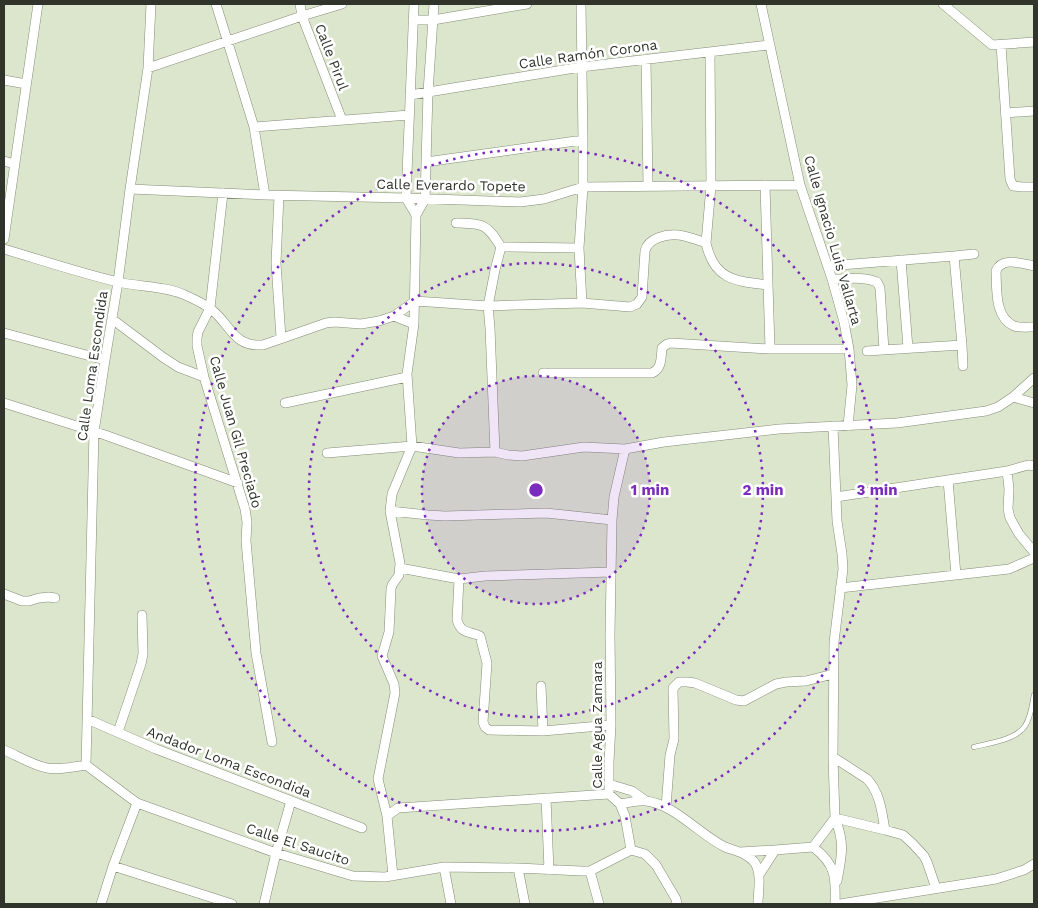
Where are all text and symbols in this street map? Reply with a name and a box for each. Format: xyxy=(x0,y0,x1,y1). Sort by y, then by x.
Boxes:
street label: Calle Pirul xyxy=(312,22,352,93)
street label: Calle Ramón Corona xyxy=(518,36,658,72)
street label: Calle Ignacio Luis Vallarta xyxy=(801,153,865,327)
street label: Calle Everardo Topete xyxy=(376,176,526,194)
street label: Calle Loma Escondida xyxy=(74,290,110,442)
street label: Calle Juan Gil Preciado xyxy=(207,354,265,510)
centre of rings xyxy=(527,481,545,499)
text: 1 min xyxy=(631,481,669,499)
text: 2 min xyxy=(742,481,784,499)
text: 3 min xyxy=(857,481,897,499)
street label: Calle Agua Zamara xyxy=(589,661,605,789)
street label: Andador Loma Escondida xyxy=(145,723,313,801)
street label: Calle El Saucito xyxy=(244,820,352,868)

